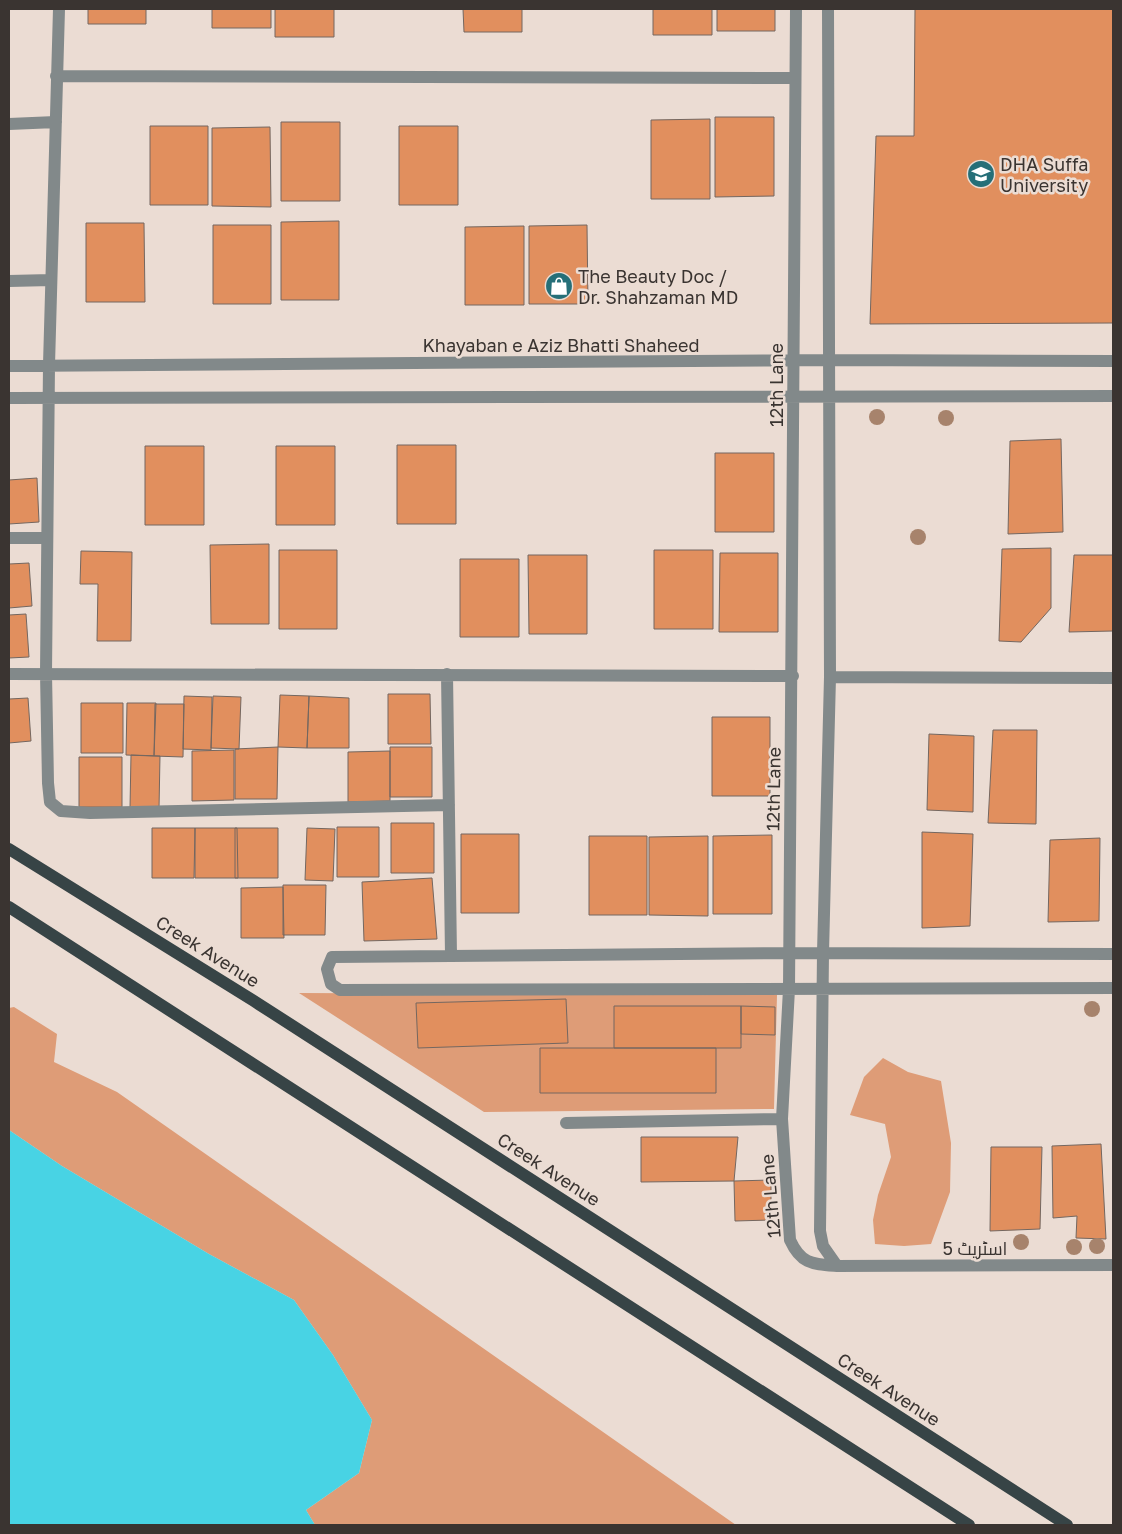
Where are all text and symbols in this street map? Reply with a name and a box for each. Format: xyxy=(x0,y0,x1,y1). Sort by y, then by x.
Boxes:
place label: DHA Suffa University xyxy=(1000,153,1088,196)
school or university icon: DHA Suffa University xyxy=(966,159,996,189)
place label: The Beauty Doc / Dr. Shahzaman MD xyxy=(578,265,738,308)
shop icon: The Beauty Doc / Dr. Shahzaman MD xyxy=(544,271,574,301)
street label: Khayaban e Aziz Bhatti Shaheed xyxy=(422,334,700,356)
street label: 12th Lane xyxy=(765,343,787,427)
street label: 12th Lane xyxy=(761,747,785,831)
street label: Creek Avenue xyxy=(152,910,264,992)
street label: Creek Avenue xyxy=(493,1128,605,1210)
street label: 12th Lane xyxy=(755,1153,785,1239)
street label: اسٹریٹ 5 xyxy=(943,1237,1007,1260)
street label: Creek Avenue xyxy=(833,1348,945,1430)

